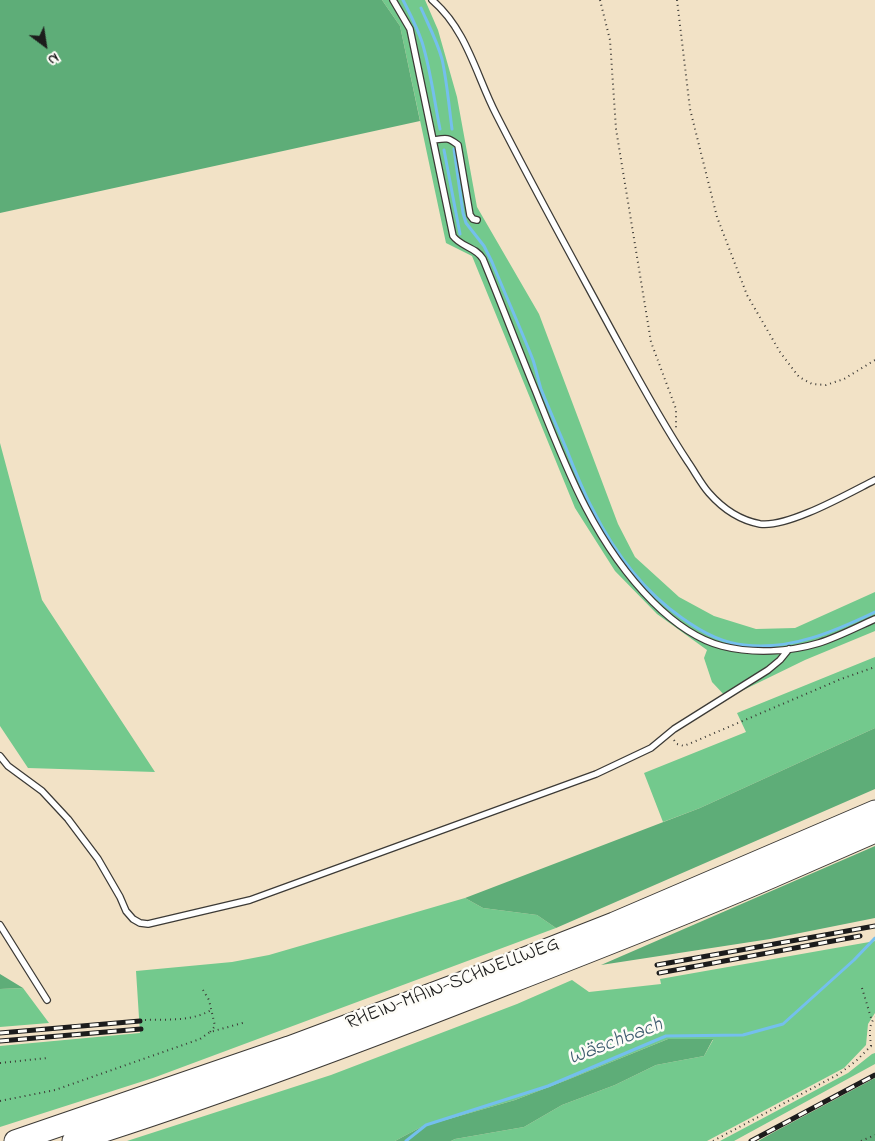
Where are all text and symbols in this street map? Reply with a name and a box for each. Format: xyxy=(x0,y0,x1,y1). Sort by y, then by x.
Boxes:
north arrow xyxy=(20,20,70,70)
text: N xyxy=(44,47,62,70)
street label: RHEIN-MAIN-SCHNELLWEG xyxy=(343,933,563,1037)
water label: Wäschbach xyxy=(565,1014,667,1072)

